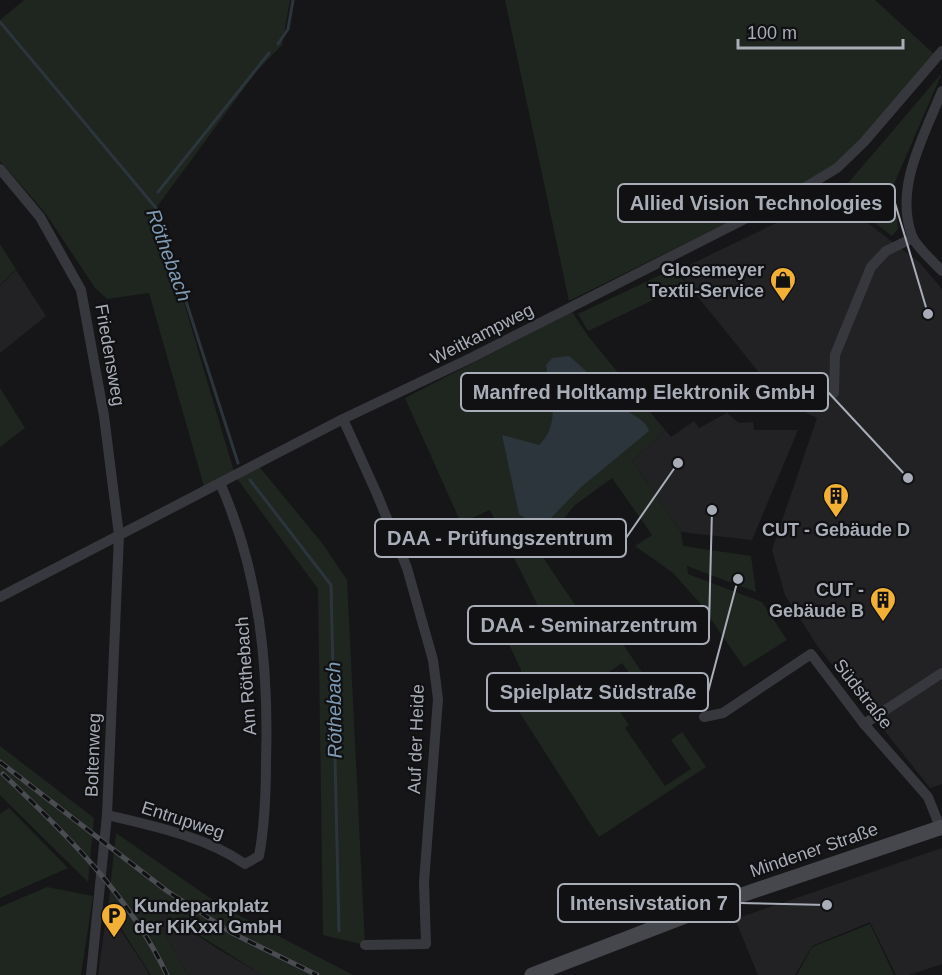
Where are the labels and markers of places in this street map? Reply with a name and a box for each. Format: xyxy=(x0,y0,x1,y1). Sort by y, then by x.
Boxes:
callout: Allied Vision Technologies xyxy=(618,184,895,222)
place label: Glosemeyer Textil-Service xyxy=(648,260,764,301)
shop icon: Glosemeyer Textil-Service xyxy=(768,265,798,303)
callout: Manfred Holtkamp Elektronik GmbH xyxy=(461,373,828,411)
building icon: CUT - Gebäude D xyxy=(821,481,851,519)
callout: DAA - Prüfungszentrum xyxy=(375,519,626,557)
place label: CUT - Gebäude D xyxy=(762,520,910,540)
place label: CUT - Gebäude B xyxy=(769,580,864,621)
building icon: CUT - Gebäude B xyxy=(868,585,898,623)
callout: DAA - Seminarzentrum xyxy=(468,606,709,644)
callout: Spielplatz Südstraße xyxy=(487,673,708,711)
callout: Intensivstation 7 xyxy=(558,884,740,922)
place label: Kundeparkplatz der KiKxxl GmbH xyxy=(134,896,282,937)
parking icon: Kundeparkplatz der KiKxxl GmbH xyxy=(99,901,129,939)

